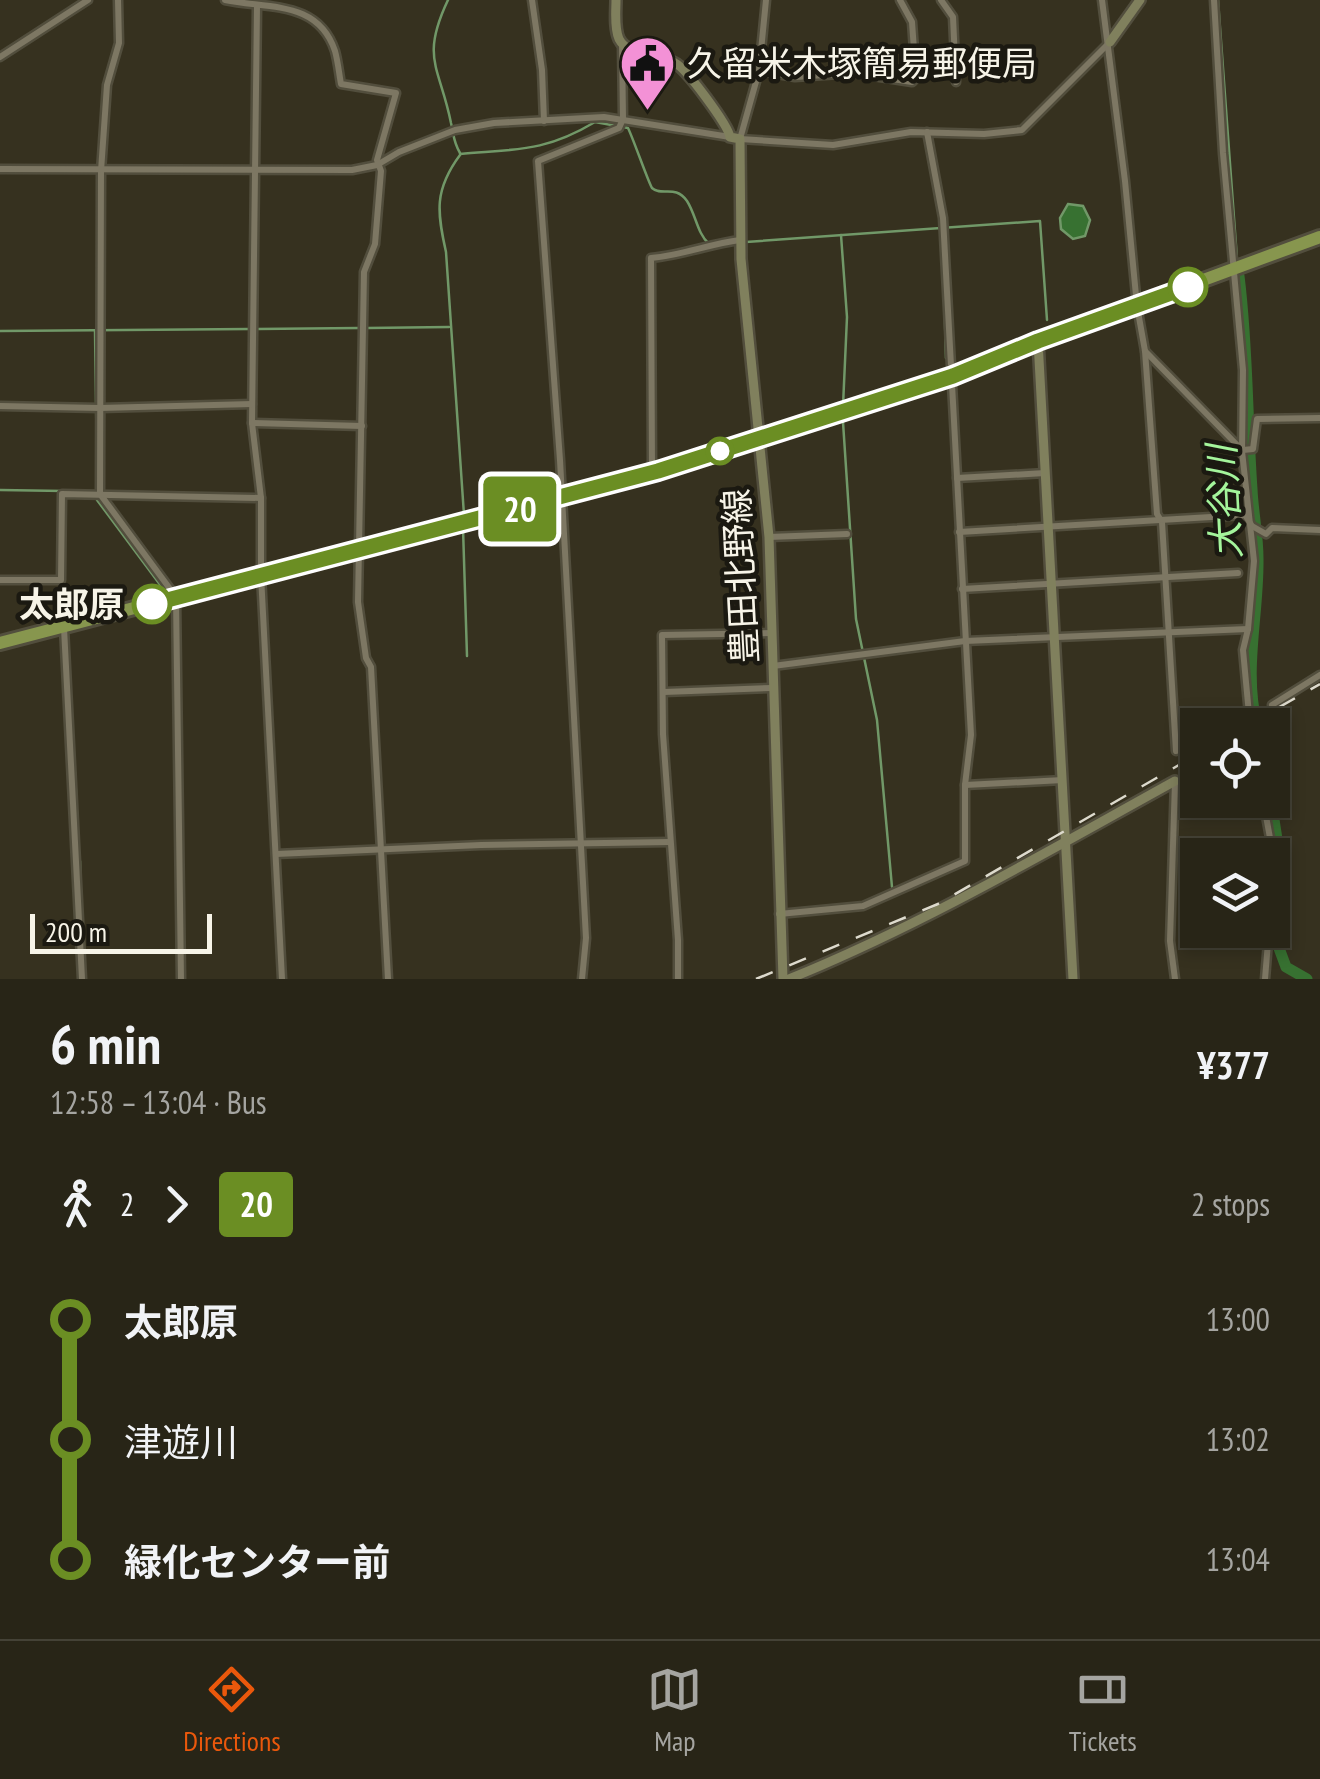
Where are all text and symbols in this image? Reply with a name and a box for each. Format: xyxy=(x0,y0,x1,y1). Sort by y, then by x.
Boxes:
public building icon: 久留米木塚簡易郵便局 xyxy=(618,33,678,112)
place label: 久留米木塚簡易郵便局 xyxy=(687,40,1037,86)
unlabelled marker xyxy=(1169,268,1207,306)
unlabelled marker xyxy=(707,438,733,464)
water label: 大谷川 xyxy=(1195,440,1250,560)
line badge: 20 xyxy=(475,476,565,542)
text: 20 xyxy=(503,486,537,532)
street label: 豊田北野線 xyxy=(712,487,768,665)
place label: 太郎原 xyxy=(19,581,124,627)
marker: 太郎原 xyxy=(133,585,171,623)
map controls xyxy=(1180,708,1290,948)
button: locate xyxy=(1180,708,1290,818)
button: layers xyxy=(1180,838,1290,948)
scale bar xyxy=(30,909,212,954)
text: 200 m xyxy=(45,913,107,950)
text: 6 min xyxy=(50,1008,161,1079)
text: ¥377 xyxy=(1197,1040,1270,1089)
text: 12:58 – 13:04 · Bus xyxy=(50,1081,267,1123)
icon: walk xyxy=(50,1177,105,1232)
icon: forward xyxy=(149,1177,204,1232)
text: 20 xyxy=(239,1181,273,1227)
text: 2 xyxy=(120,1183,134,1225)
text: 2 stops xyxy=(1191,1183,1270,1225)
text: 太郎原 xyxy=(124,1297,238,1346)
text: 13:00 xyxy=(1206,1298,1270,1340)
text: 津遊川 xyxy=(124,1417,238,1466)
text: 13:02 xyxy=(1206,1418,1270,1460)
text: 緑化センター前 xyxy=(124,1537,390,1586)
text: 13:04 xyxy=(1206,1538,1270,1580)
tab: Directions xyxy=(183,1662,281,1759)
tab: Map xyxy=(647,1662,702,1759)
tab: Tickets xyxy=(1069,1662,1137,1759)

